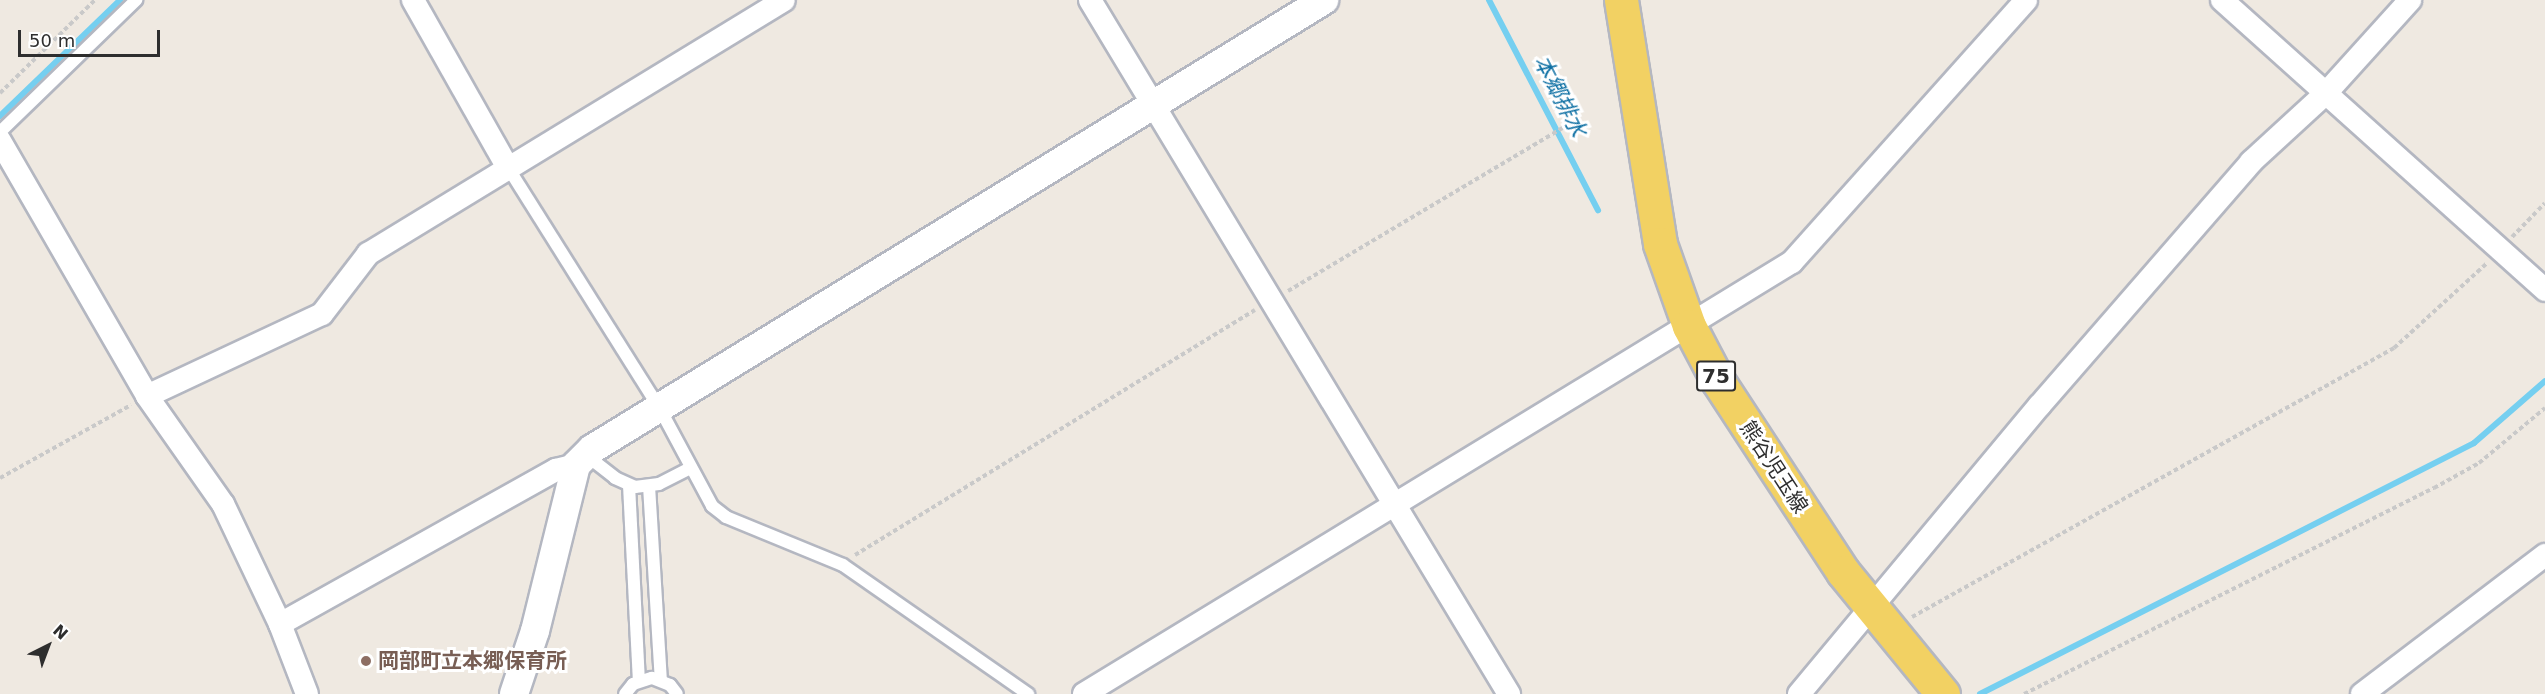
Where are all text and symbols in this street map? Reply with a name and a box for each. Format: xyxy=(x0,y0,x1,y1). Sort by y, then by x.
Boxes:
scale bar xyxy=(21,18,164,56)
text: 50 m xyxy=(29,30,75,51)
water label: 本郷排水 xyxy=(1528,51,1592,141)
road number: 75 xyxy=(1695,359,1737,393)
street label: 熊谷児玉線 xyxy=(1735,416,1813,518)
north arrow xyxy=(18,616,78,676)
text: N xyxy=(49,621,72,644)
place label: 岡部町立本郷保育所 xyxy=(378,648,567,674)
marker: 岡部町立本郷保育所 xyxy=(359,654,373,668)

